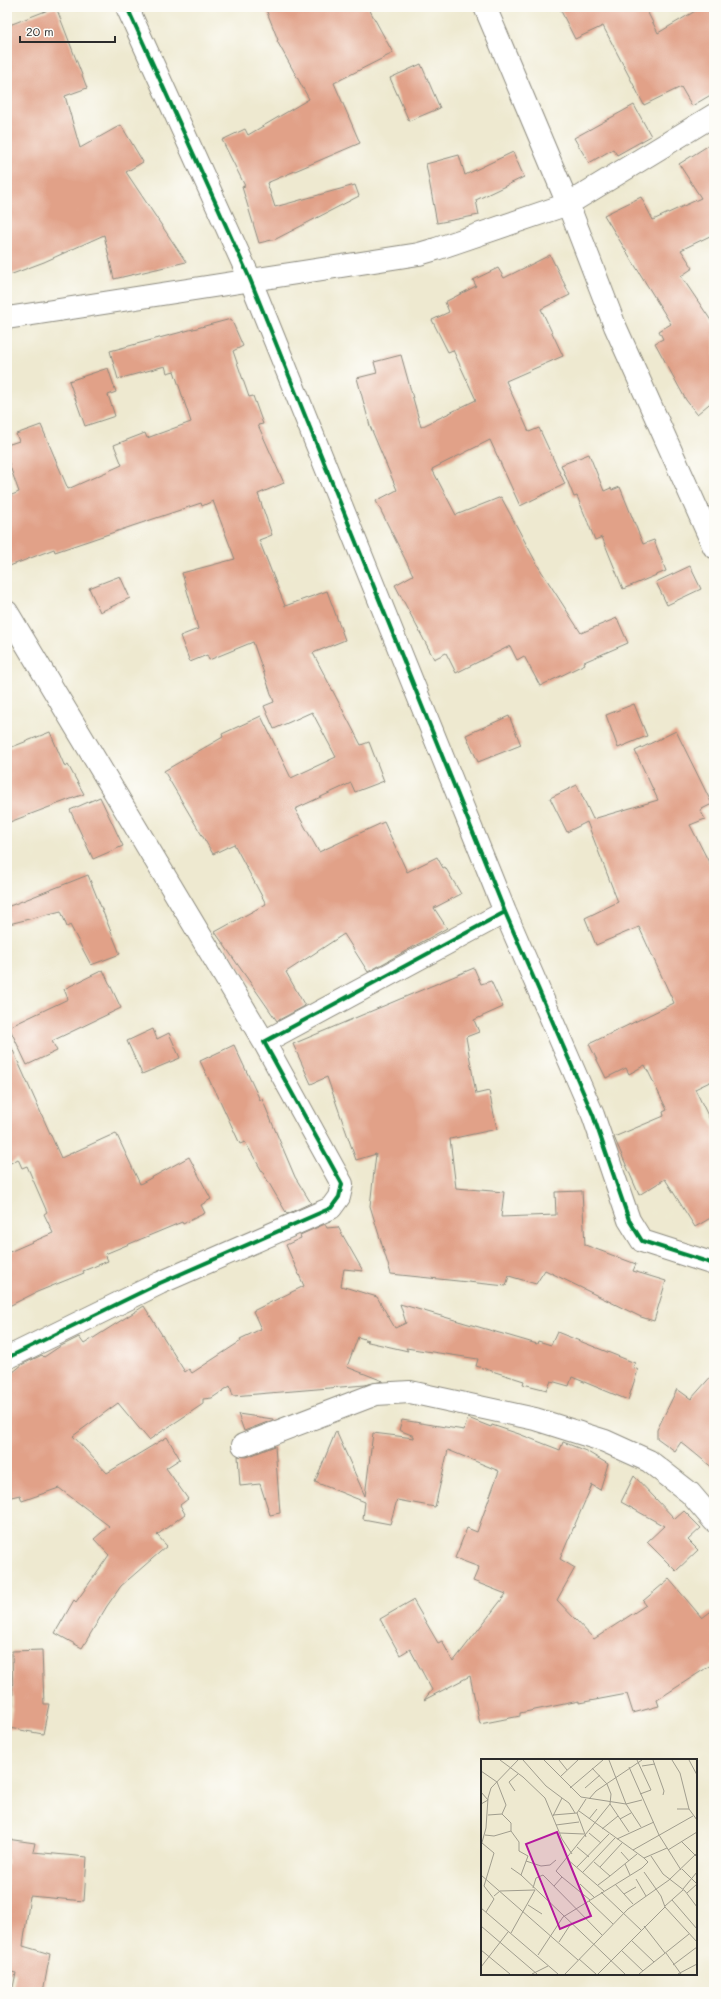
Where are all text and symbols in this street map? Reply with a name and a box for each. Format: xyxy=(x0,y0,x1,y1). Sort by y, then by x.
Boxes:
scale bar xyxy=(20,18,115,44)
text: 20 m xyxy=(26,23,54,39)
inset map xyxy=(481,1759,697,1975)

